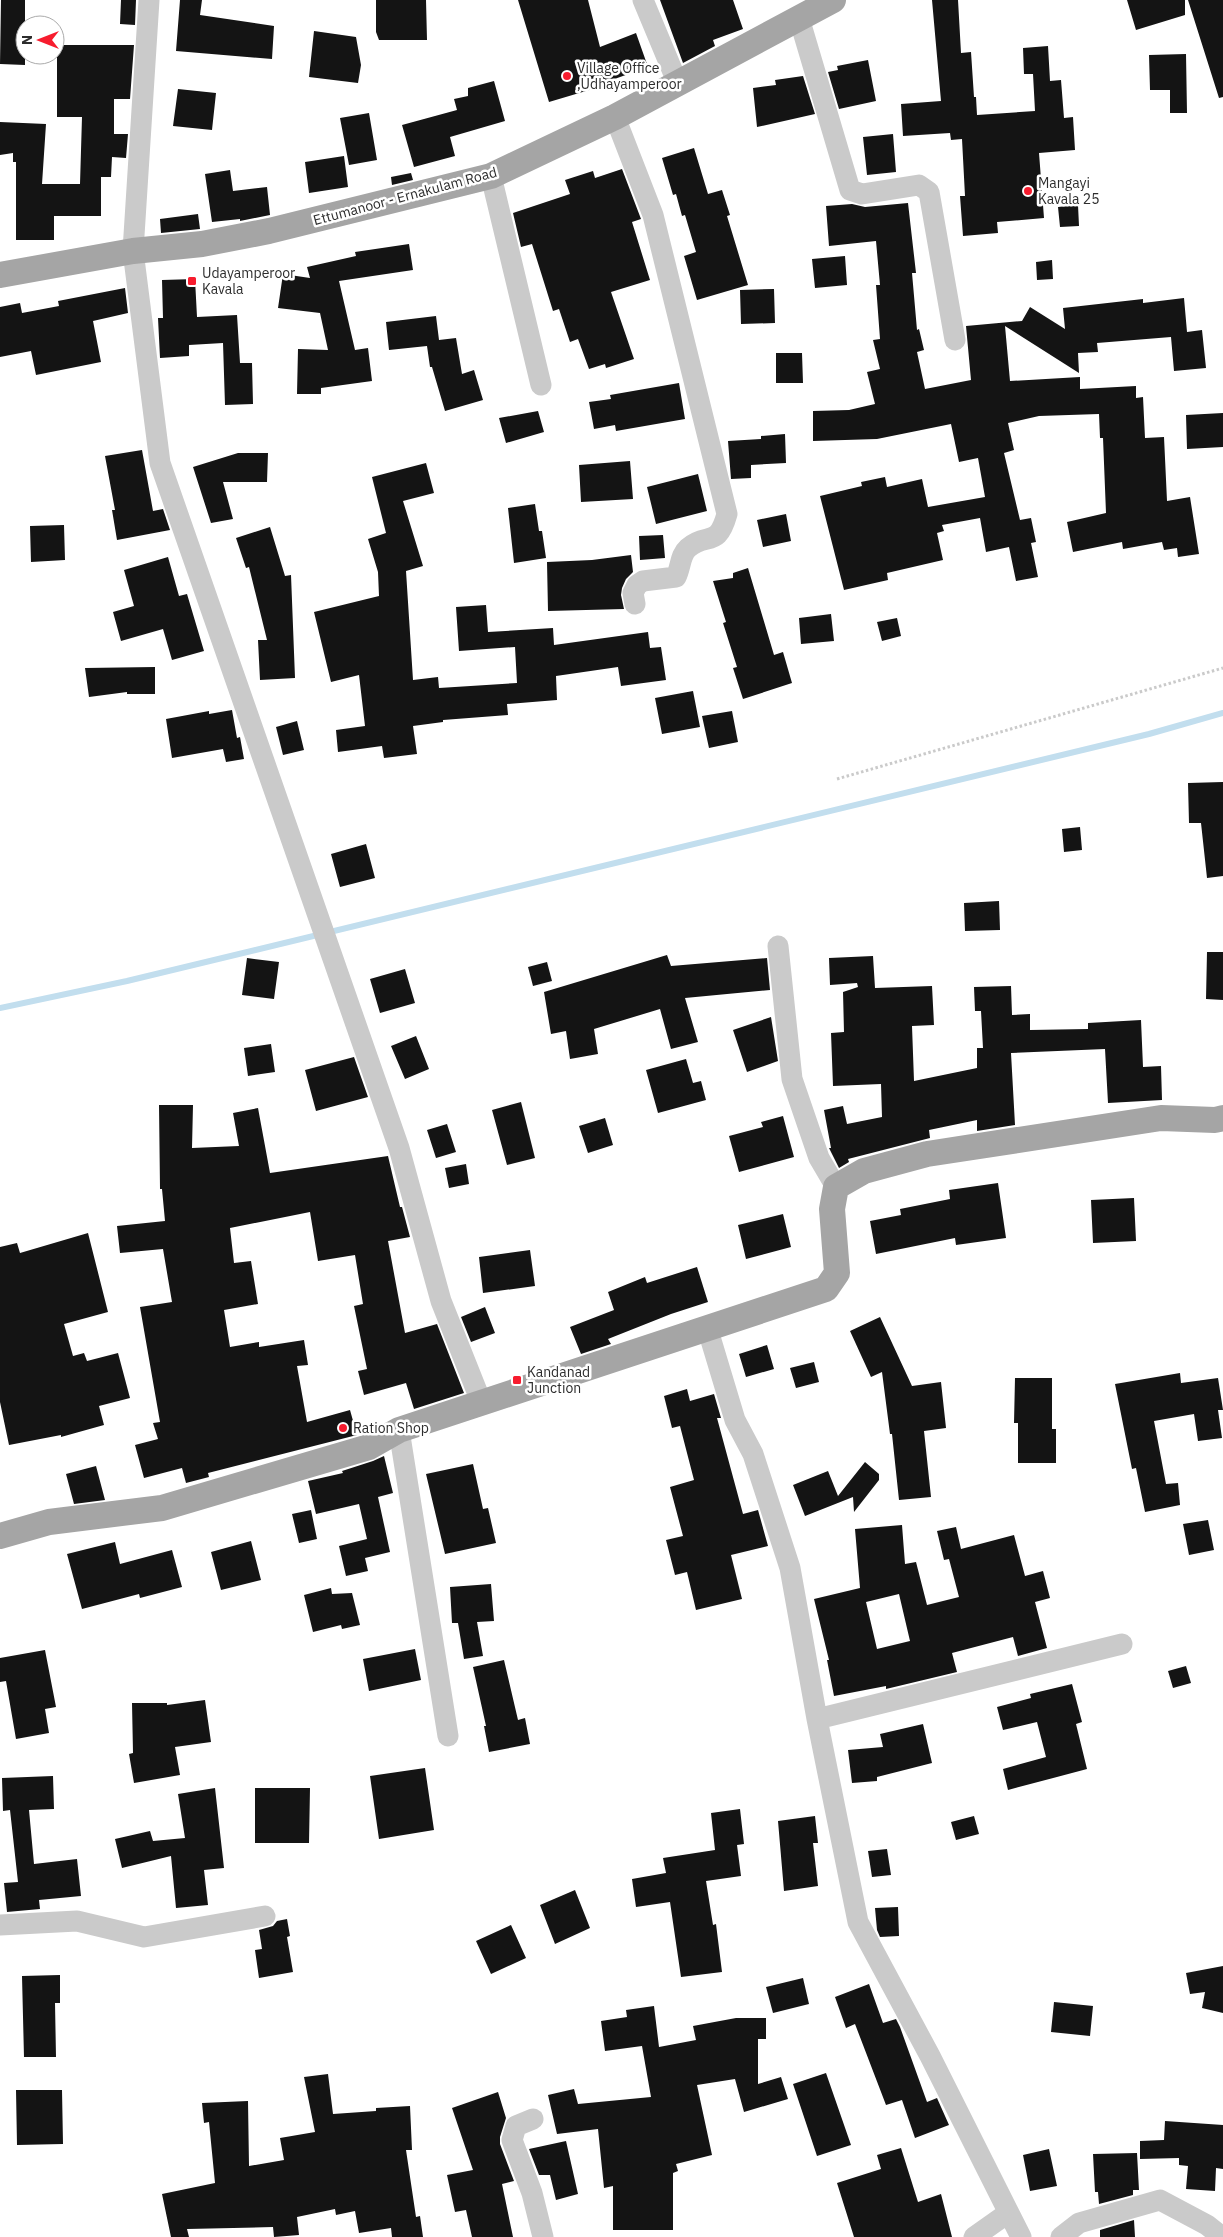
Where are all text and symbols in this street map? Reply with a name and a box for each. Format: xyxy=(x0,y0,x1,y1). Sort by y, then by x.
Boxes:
north arrow xyxy=(15,15,65,65)
text: N xyxy=(18,35,36,45)
place label: Village Office ,Udhayamperoor xyxy=(577,59,682,93)
marker: Village Office ,Udhayamperoor xyxy=(561,70,573,82)
street label: Ettumanoor - Ernakulam Road xyxy=(311,163,499,229)
place label: Mangayi Kavala 25 xyxy=(1038,174,1100,208)
marker: Mangayi Kavala 25 xyxy=(1022,185,1034,197)
place label: Udayamperoor Kavala xyxy=(202,264,295,298)
marker: Udayamperoor Kavala xyxy=(186,275,198,287)
place label: Kandanad Junction xyxy=(527,1363,590,1397)
marker: Kandanad Junction xyxy=(511,1374,523,1386)
place label: Ration Shop xyxy=(353,1419,429,1437)
marker: Ration Shop xyxy=(337,1422,349,1434)

